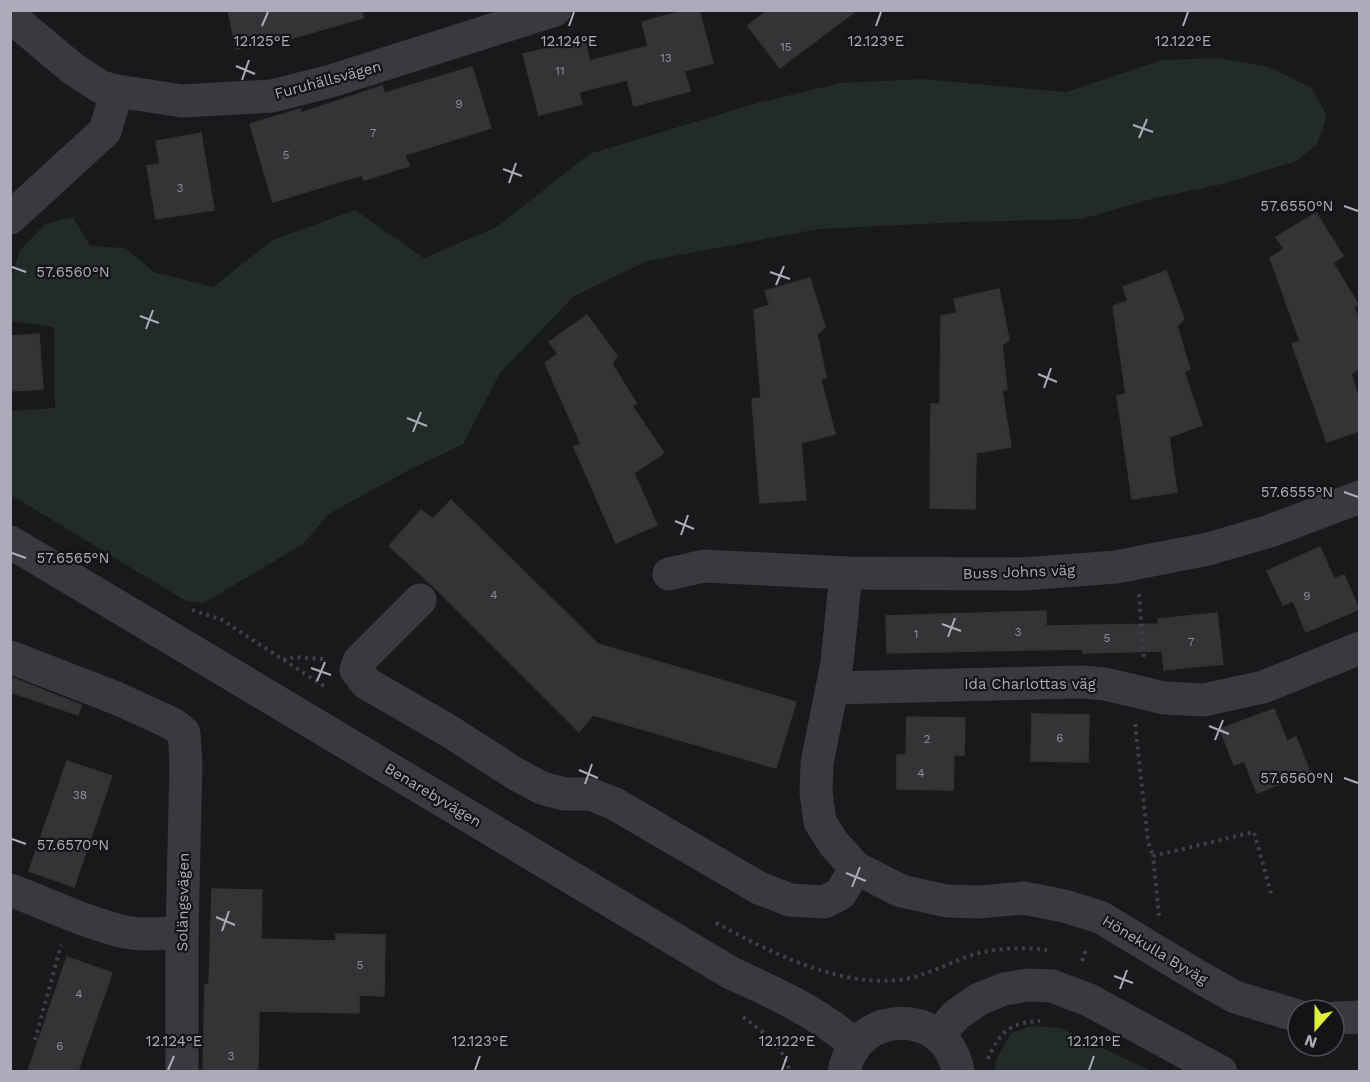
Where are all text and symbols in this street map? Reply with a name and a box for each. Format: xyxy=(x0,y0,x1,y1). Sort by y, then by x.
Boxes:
text: 12.125°E xyxy=(234,32,290,50)
text: 12.124°E xyxy=(541,32,597,50)
text: 12.123°E xyxy=(848,32,904,50)
text: 12.122°E xyxy=(1155,32,1211,50)
house number: 15 xyxy=(780,40,792,54)
house number: 13 xyxy=(660,51,672,65)
street label: Furuhällsvägen xyxy=(273,57,383,103)
house number: 11 xyxy=(555,64,565,78)
house number: 9 xyxy=(455,97,463,111)
house number: 7 xyxy=(370,126,377,140)
house number: 5 xyxy=(283,148,290,162)
house number: 3 xyxy=(177,181,184,195)
text: 57.6550°N xyxy=(1260,197,1334,215)
text: 57.6560°N xyxy=(36,263,110,281)
text: 57.6555°N xyxy=(1261,483,1333,501)
text: 57.6565°N xyxy=(36,549,110,567)
street label: Buss Johns väg xyxy=(963,561,1075,583)
house number: 4 xyxy=(490,588,498,602)
house number: 9 xyxy=(1303,589,1311,603)
house number: 3 xyxy=(1015,625,1022,639)
house number: 1 xyxy=(914,627,918,641)
house number: 5 xyxy=(1104,631,1111,645)
house number: 7 xyxy=(1188,635,1195,649)
street label: Ida Charlottas väg xyxy=(964,675,1096,693)
house number: 6 xyxy=(1056,731,1064,745)
house number: 2 xyxy=(924,732,931,746)
street label: Benarebyvägen xyxy=(381,759,485,831)
house number: 4 xyxy=(917,766,925,780)
text: 57.6560°N xyxy=(1260,769,1334,787)
house number: 38 xyxy=(73,788,87,802)
text: 57.6570°N xyxy=(37,836,109,854)
street label: Solängsvägen xyxy=(173,853,193,951)
street label: Hönekulla Byväg xyxy=(1099,911,1211,989)
house number: 5 xyxy=(357,958,364,972)
house number: 4 xyxy=(75,987,83,1001)
north arrow xyxy=(1286,998,1346,1058)
text: N xyxy=(1302,1031,1320,1053)
text: 12.124°E xyxy=(146,1032,202,1050)
text: 12.123°E xyxy=(452,1032,508,1050)
text: 12.122°E xyxy=(759,1032,815,1050)
text: 12.121°E xyxy=(1067,1032,1121,1050)
house number: 6 xyxy=(56,1039,64,1053)
house number: 3 xyxy=(228,1049,235,1063)

